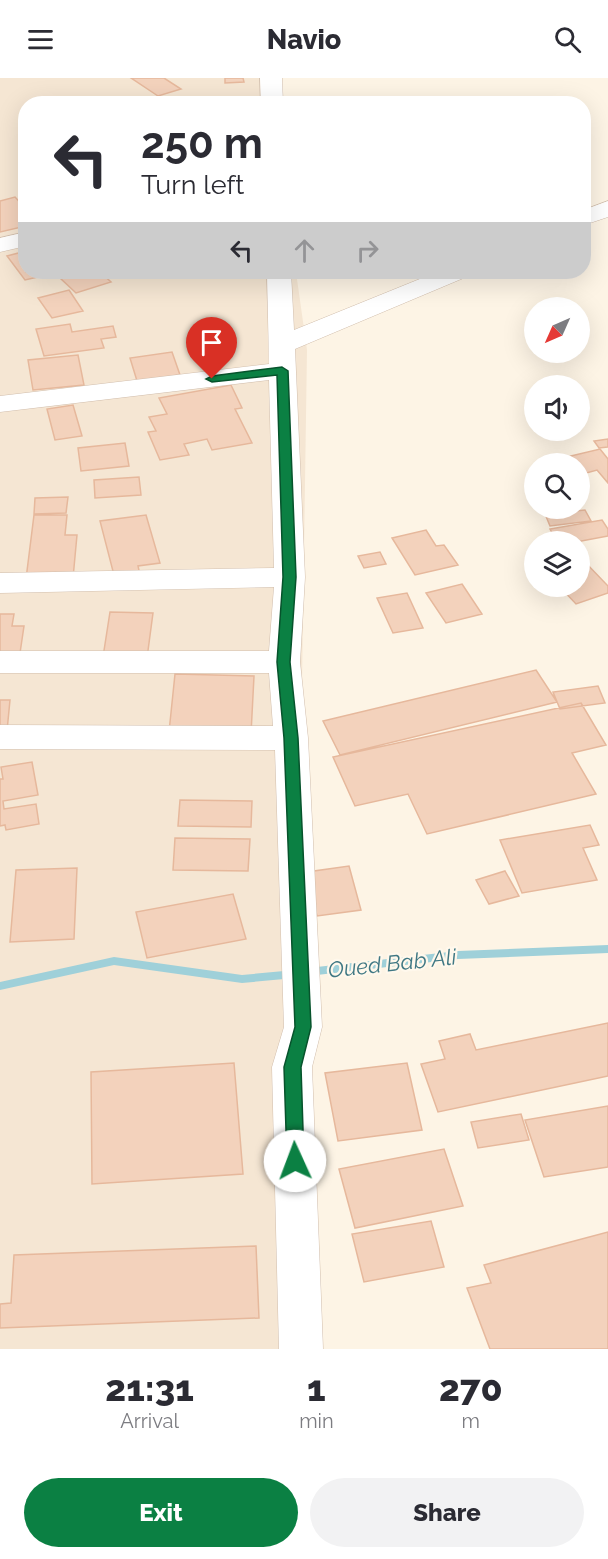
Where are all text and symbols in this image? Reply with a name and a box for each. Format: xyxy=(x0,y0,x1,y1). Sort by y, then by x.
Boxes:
icon: menu xyxy=(24,23,57,56)
icon: search xyxy=(551,23,584,56)
text: Navio xyxy=(267,24,341,55)
text: 250 m xyxy=(141,119,263,168)
icon: left xyxy=(42,120,120,198)
text: Turn left xyxy=(141,169,244,200)
icon: left xyxy=(225,234,258,267)
icon: ahead xyxy=(288,234,321,267)
icon: right xyxy=(351,234,384,267)
north arrow xyxy=(524,297,590,363)
map controls xyxy=(524,297,590,597)
pin xyxy=(186,317,237,379)
icon: arrive xyxy=(195,326,228,359)
button: sound xyxy=(524,375,590,441)
button: search xyxy=(524,453,590,519)
button: layers xyxy=(524,531,590,597)
water label: Oued Bab Ali xyxy=(327,943,459,983)
position arrow xyxy=(263,1129,327,1193)
text: 21:31 xyxy=(105,1367,194,1409)
text: 1 xyxy=(307,1367,326,1409)
text: 270 xyxy=(439,1367,503,1409)
text: Arrival xyxy=(120,1409,179,1433)
text: min xyxy=(299,1409,334,1433)
text: m xyxy=(462,1409,480,1433)
button: Exit xyxy=(24,1478,298,1547)
button: Share xyxy=(310,1478,584,1547)

